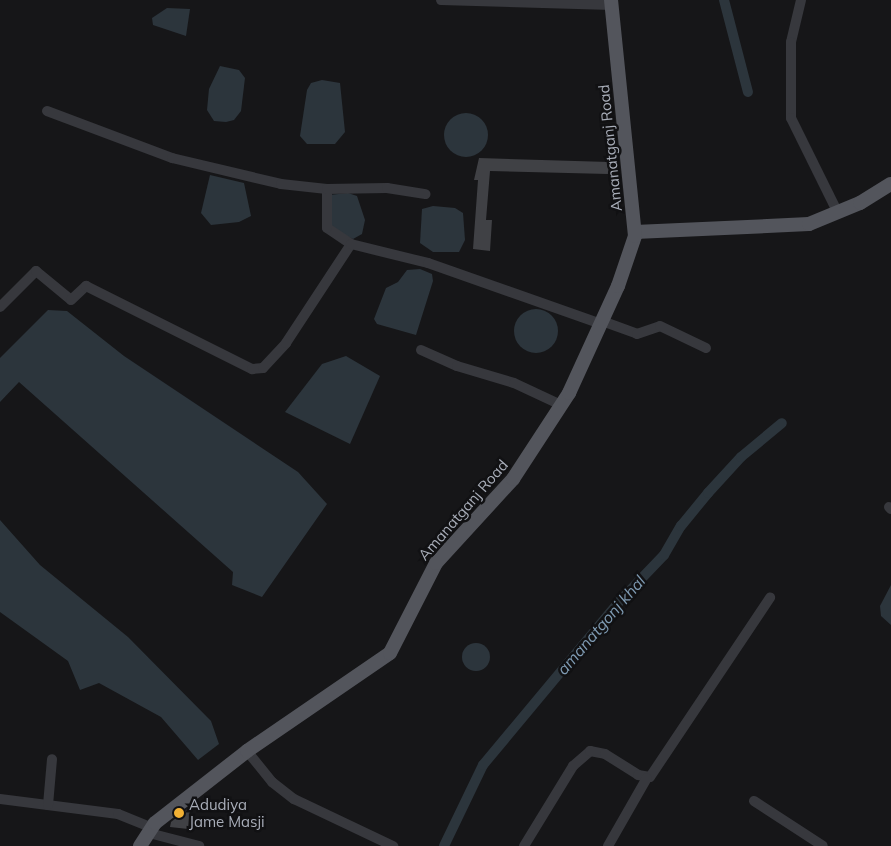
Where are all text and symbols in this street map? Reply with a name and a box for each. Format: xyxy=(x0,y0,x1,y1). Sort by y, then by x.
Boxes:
street label: Amanatganj Road xyxy=(594,84,626,212)
street label: Amanatganj Road xyxy=(414,456,512,564)
water label: amanatgonj khal xyxy=(553,572,649,678)
place label: Adudiya Jame Masji xyxy=(189,795,265,830)
marker: Adudiya Jame Masji xyxy=(173,807,185,819)

